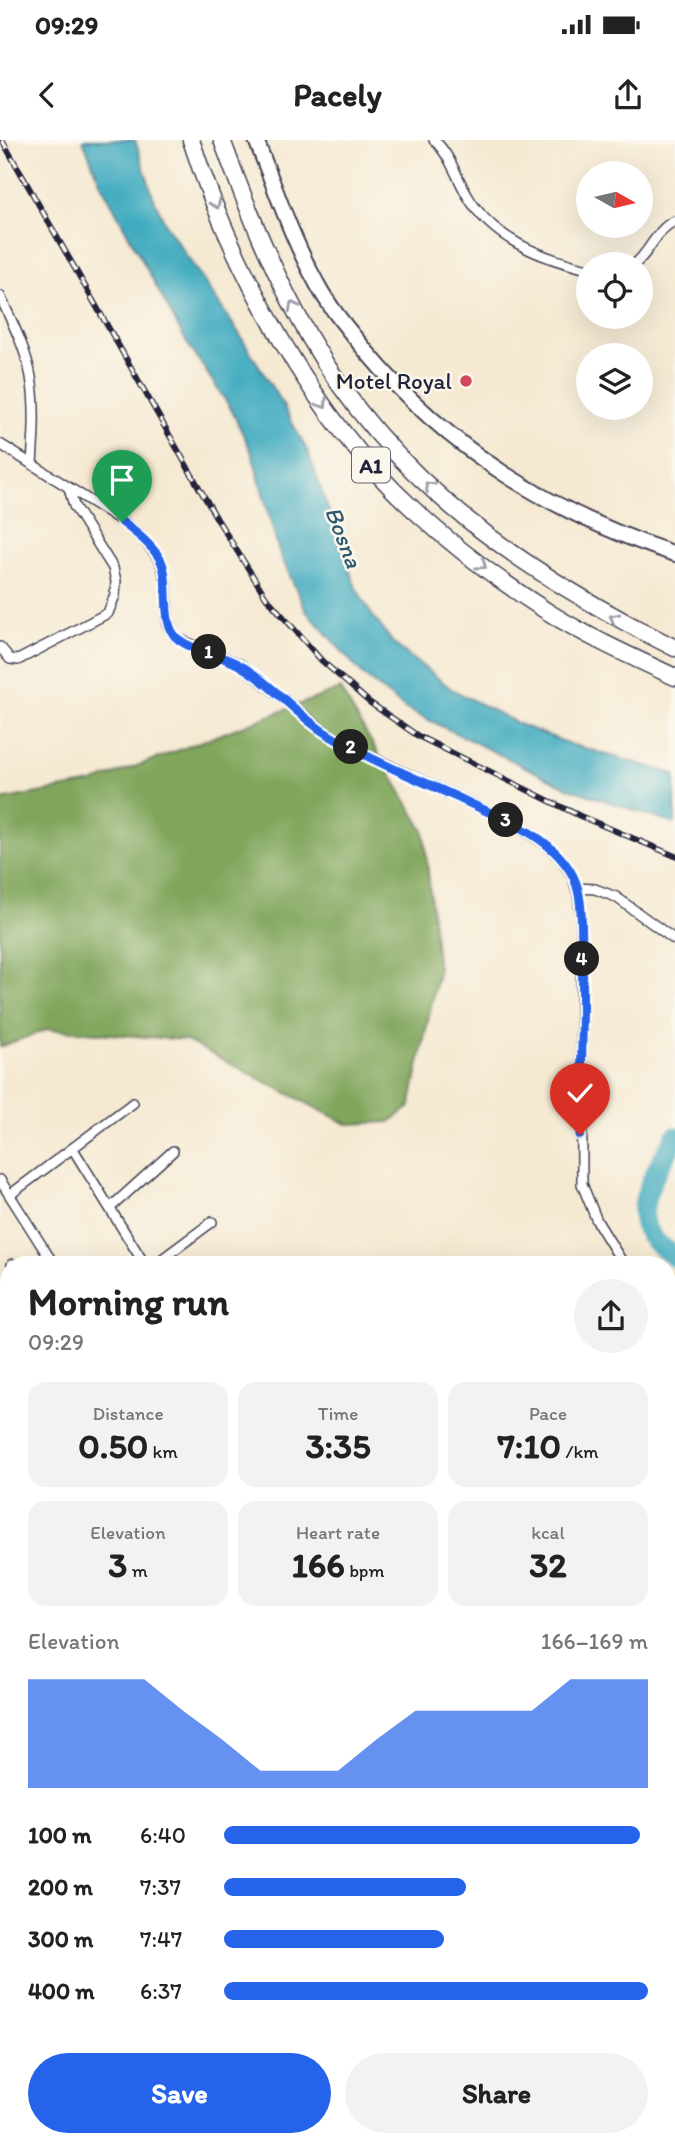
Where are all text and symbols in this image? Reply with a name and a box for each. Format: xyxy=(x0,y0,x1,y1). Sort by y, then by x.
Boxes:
text: 09:29 xyxy=(35,9,98,41)
icon: back xyxy=(28,76,66,114)
text: Pacely xyxy=(293,76,382,114)
icon: share xyxy=(609,76,647,114)
north arrow xyxy=(576,161,653,238)
map controls xyxy=(576,161,653,420)
one-way arrow xyxy=(207,197,221,209)
button: locate xyxy=(576,252,653,329)
one-way arrow xyxy=(288,300,301,313)
button: layers xyxy=(576,343,653,420)
place label: Motel Royal xyxy=(336,367,452,395)
marker: Motel Royal xyxy=(458,373,474,389)
one-way arrow xyxy=(315,396,328,409)
road number: A1 xyxy=(352,448,390,482)
pin xyxy=(92,450,152,522)
icon: arrive xyxy=(103,461,141,499)
one-way arrow xyxy=(424,482,437,495)
water label: Bosna xyxy=(319,502,369,573)
one-way arrow xyxy=(474,557,487,569)
one-way arrow xyxy=(609,612,621,626)
pin: 1 xyxy=(192,634,227,670)
text: 1 xyxy=(204,640,213,663)
pin: 2 xyxy=(334,730,368,764)
text: 2 xyxy=(346,735,356,758)
pin: 3 xyxy=(489,802,524,838)
text: 3 xyxy=(500,808,511,831)
pin: 4 xyxy=(564,942,600,976)
text: 4 xyxy=(576,947,587,970)
pin xyxy=(550,1063,610,1135)
icon: check xyxy=(561,1074,599,1112)
text: Morning run xyxy=(28,1279,229,1325)
button: share xyxy=(574,1279,648,1353)
text: 09:29 xyxy=(28,1328,84,1356)
text: Distance xyxy=(92,1402,164,1425)
text: Time xyxy=(318,1402,358,1425)
text: Pace xyxy=(529,1402,567,1425)
text: 0.50 xyxy=(78,1425,148,1467)
text: 3:35 xyxy=(305,1425,371,1467)
text: 7:10 xyxy=(497,1425,561,1467)
text: km xyxy=(148,1440,178,1463)
text: /km xyxy=(561,1440,599,1463)
text: Elevation xyxy=(90,1521,166,1544)
text: Heart rate xyxy=(296,1521,380,1544)
text: kcal xyxy=(531,1521,565,1544)
text: 3 xyxy=(108,1544,127,1586)
text: 166 xyxy=(292,1544,345,1586)
text: 32 xyxy=(529,1544,567,1586)
text: m xyxy=(127,1559,148,1582)
text: bpm xyxy=(345,1559,384,1582)
text: Elevation xyxy=(28,1627,119,1655)
text: 166–169 m xyxy=(541,1627,648,1655)
text: 100 m xyxy=(28,1821,92,1849)
text: 6:40 xyxy=(140,1821,186,1849)
text: 200 m xyxy=(28,1873,93,1901)
text: 7:37 xyxy=(140,1873,181,1901)
text: 300 m xyxy=(28,1925,93,1953)
text: 7:47 xyxy=(140,1925,182,1953)
text: 400 m xyxy=(28,1977,95,2005)
text: 6:37 xyxy=(140,1977,182,2005)
button: Save xyxy=(28,2053,331,2133)
button: Share xyxy=(345,2053,648,2133)

